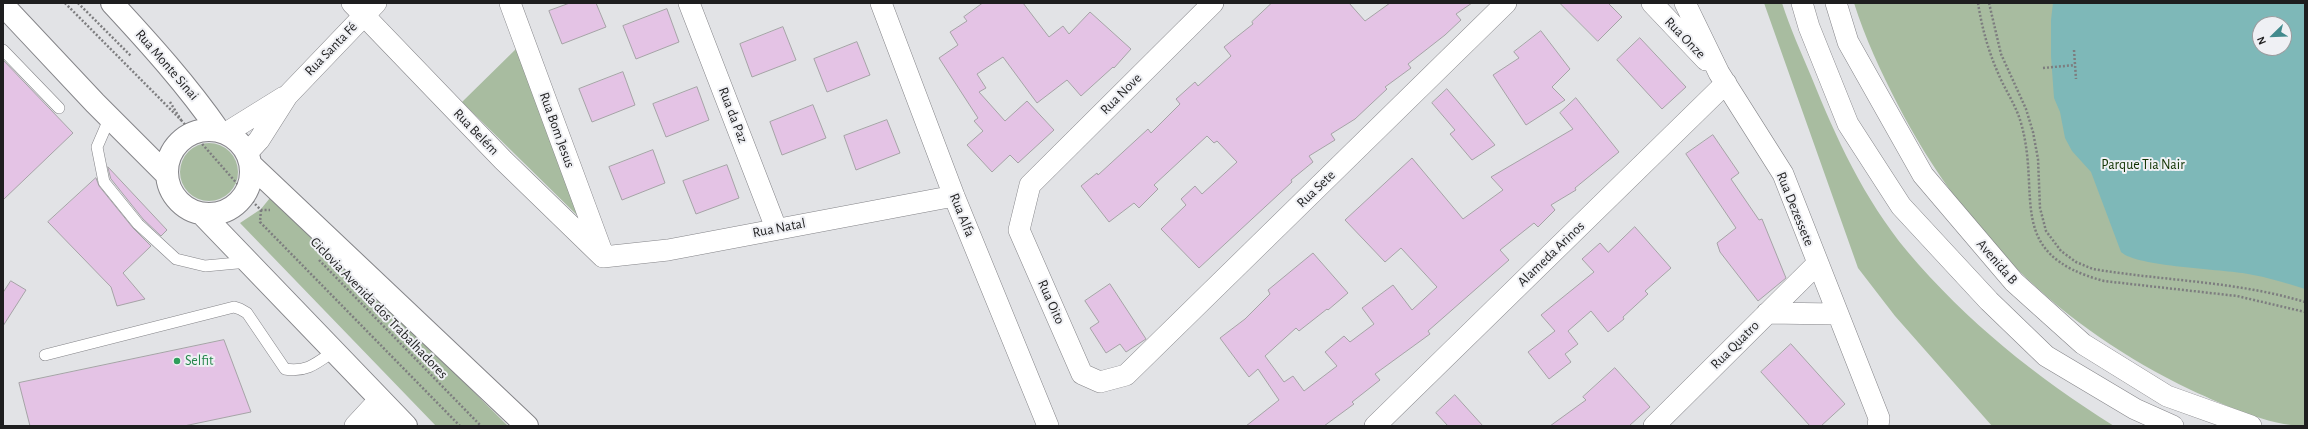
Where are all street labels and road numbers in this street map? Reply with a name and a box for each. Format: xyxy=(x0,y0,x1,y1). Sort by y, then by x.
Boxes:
street label: Rua Onze xyxy=(1661,14,1709,62)
street label: Rua Santa Fé xyxy=(301,19,361,79)
street label: Rua Monte Sinai xyxy=(132,26,202,104)
street label: Rua Nove xyxy=(1097,70,1145,118)
street label: Rua da Paz xyxy=(715,85,751,145)
street label: Rua Bom Jesus xyxy=(536,90,578,170)
street label: Rua Belém xyxy=(450,105,502,159)
street label: Rua Sete xyxy=(1293,167,1339,211)
street label: Rua Dezessete xyxy=(1773,169,1817,249)
street label: Rua Alfa xyxy=(946,191,978,239)
street label: Rua Natal xyxy=(751,215,807,241)
street label: Alameda Arinos xyxy=(1514,218,1588,290)
street label: Ciclovia Avenida dos Trabalhadores xyxy=(307,234,451,382)
street label: Avenida B xyxy=(1973,236,2021,288)
street label: Rua Oito xyxy=(1034,277,1068,327)
street label: Rua Quatro xyxy=(1707,317,1763,373)

